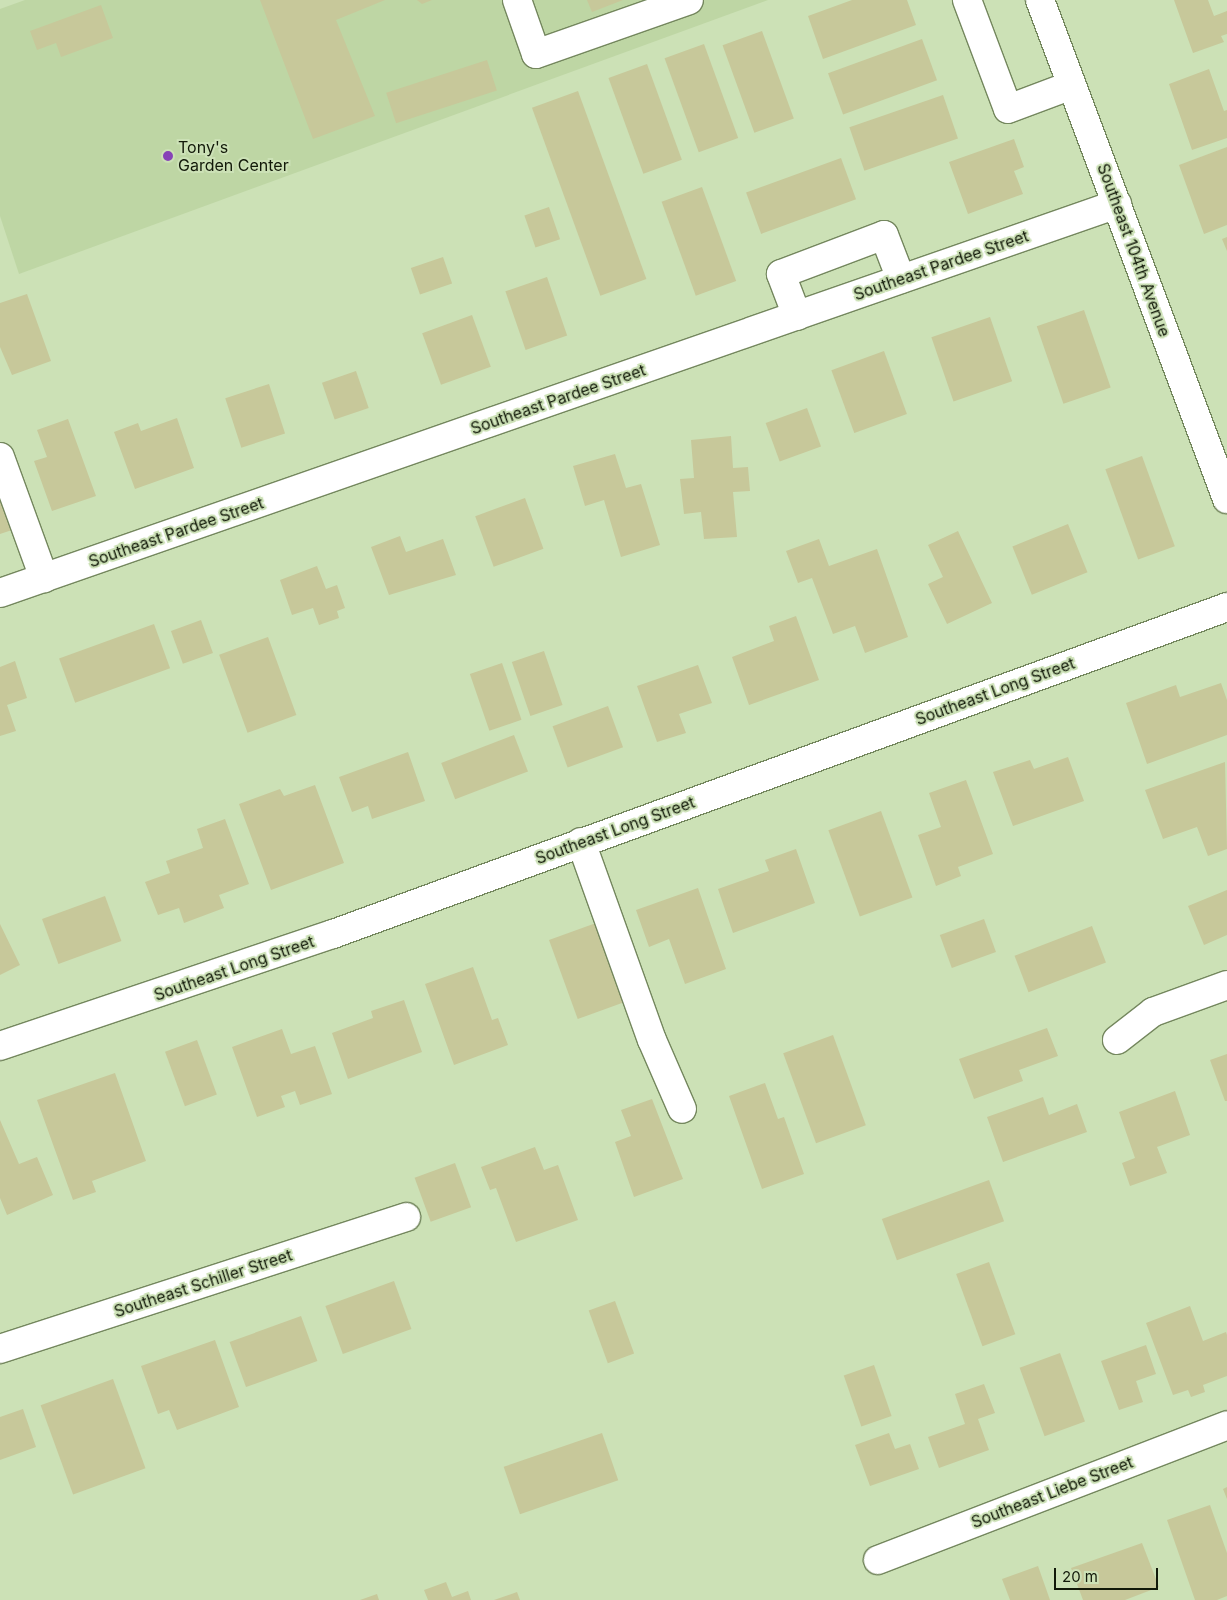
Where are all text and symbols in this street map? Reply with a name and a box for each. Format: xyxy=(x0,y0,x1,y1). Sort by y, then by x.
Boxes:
place label: Tony's Garden Center xyxy=(178,137,289,175)
marker: Tony's Garden Center xyxy=(162,150,174,162)
street label: Southeast 104th Avenue xyxy=(1094,161,1174,339)
street label: Southeast Pardee Street xyxy=(851,226,1031,304)
street label: Southeast Pardee Street xyxy=(468,360,648,438)
street label: Southeast Pardee Street xyxy=(86,493,266,571)
street label: Southeast Long Street xyxy=(913,653,1077,729)
street label: Southeast Long Street xyxy=(533,792,697,868)
street label: Southeast Long Street xyxy=(151,932,317,1004)
street label: Southeast Schiller Street xyxy=(112,1245,294,1321)
street label: Southeast Liebe Street xyxy=(968,1452,1136,1532)
scale bar xyxy=(1057,1558,1161,1590)
text: 20 m xyxy=(1062,1567,1098,1586)

